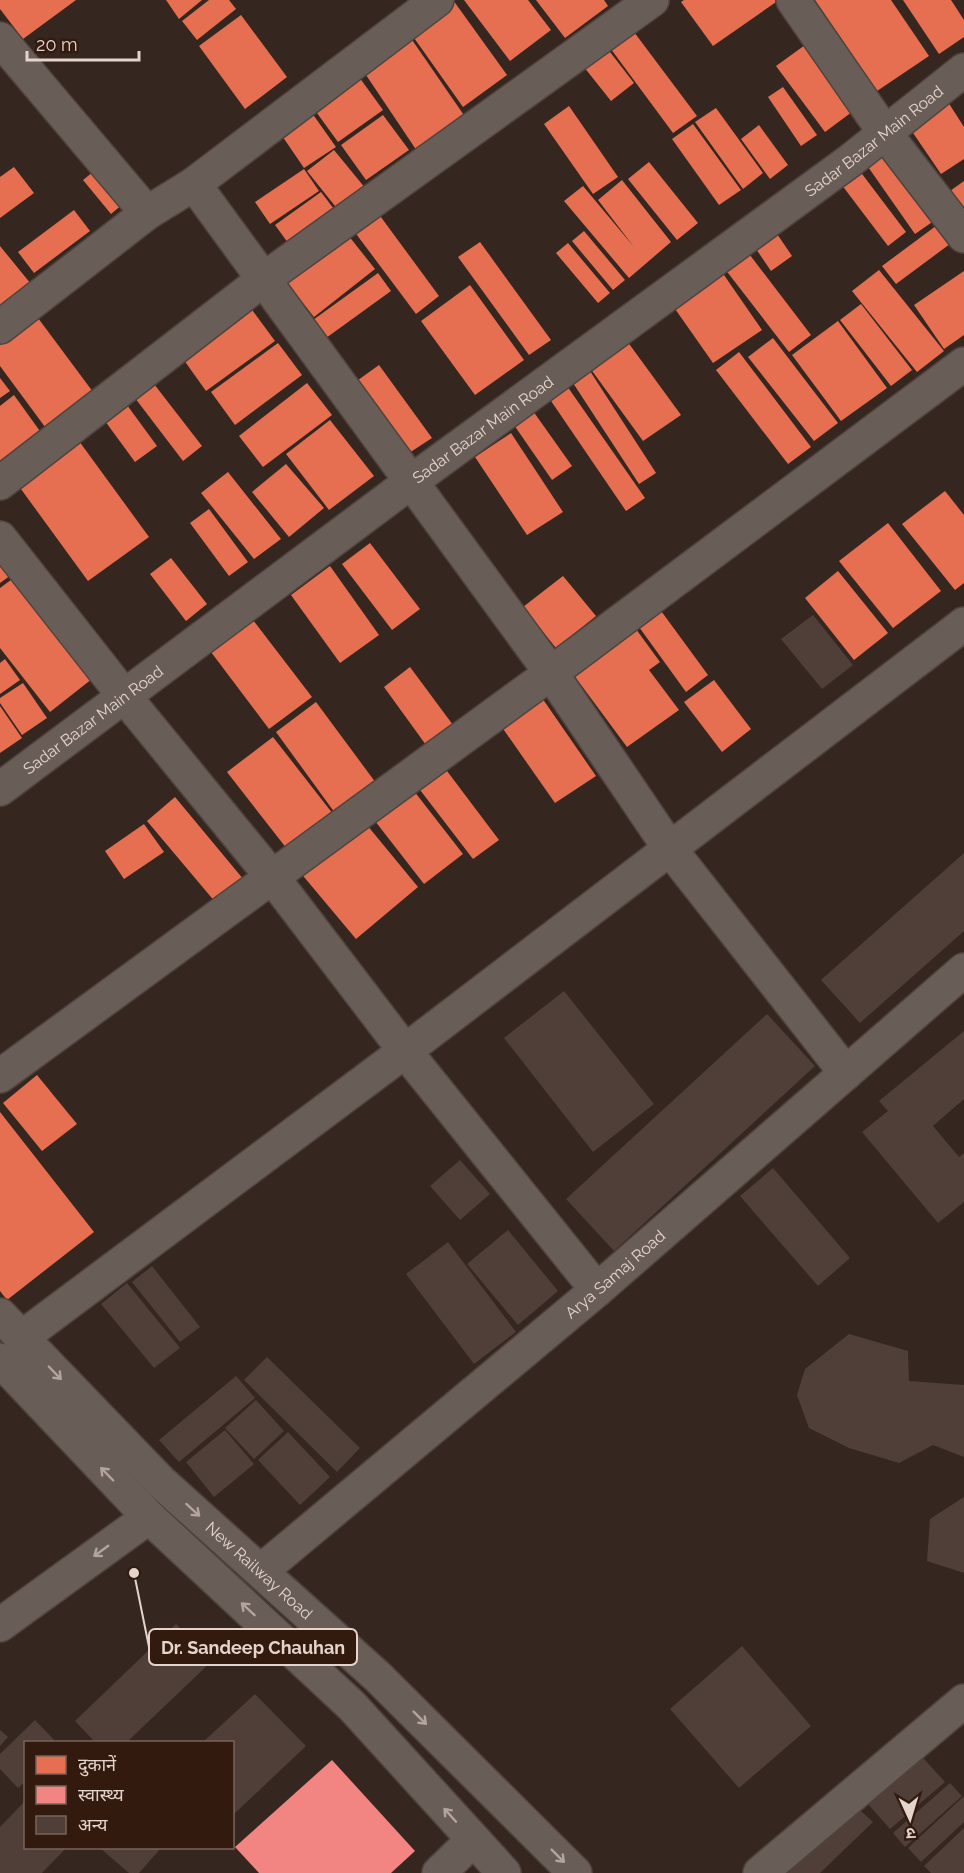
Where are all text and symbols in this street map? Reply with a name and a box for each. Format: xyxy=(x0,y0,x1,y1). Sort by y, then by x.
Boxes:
scale bar xyxy=(27,24,140,62)
text: 20 m xyxy=(36,34,78,55)
street label: Sadar Bazar Main Road xyxy=(801,81,947,201)
street label: Sadar Bazar Main Road xyxy=(409,372,557,487)
street label: Sadar Bazar Main Road xyxy=(20,661,167,778)
street label: Arya Samaj Road xyxy=(561,1226,669,1323)
one-way arrow xyxy=(48,1365,62,1380)
one-way arrow xyxy=(100,1467,115,1482)
one-way arrow xyxy=(185,1503,200,1517)
street label: New Railway Road xyxy=(202,1518,316,1623)
one-way arrow xyxy=(94,1545,110,1558)
one-way arrow xyxy=(240,1602,255,1616)
callout: Dr. Sandeep Chauhan xyxy=(149,1629,357,1665)
text: Dr. Sandeep Chauhan xyxy=(161,1637,345,1658)
one-way arrow xyxy=(412,1711,427,1726)
legend xyxy=(24,1741,234,1849)
text: दुकानें xyxy=(78,1754,117,1777)
text: स्वास्थ्य xyxy=(78,1784,124,1805)
north arrow xyxy=(880,1789,940,1849)
one-way arrow xyxy=(443,1807,457,1822)
text: अन्य xyxy=(78,1814,108,1835)
text: उ xyxy=(905,1824,916,1843)
one-way arrow xyxy=(551,1848,565,1863)

